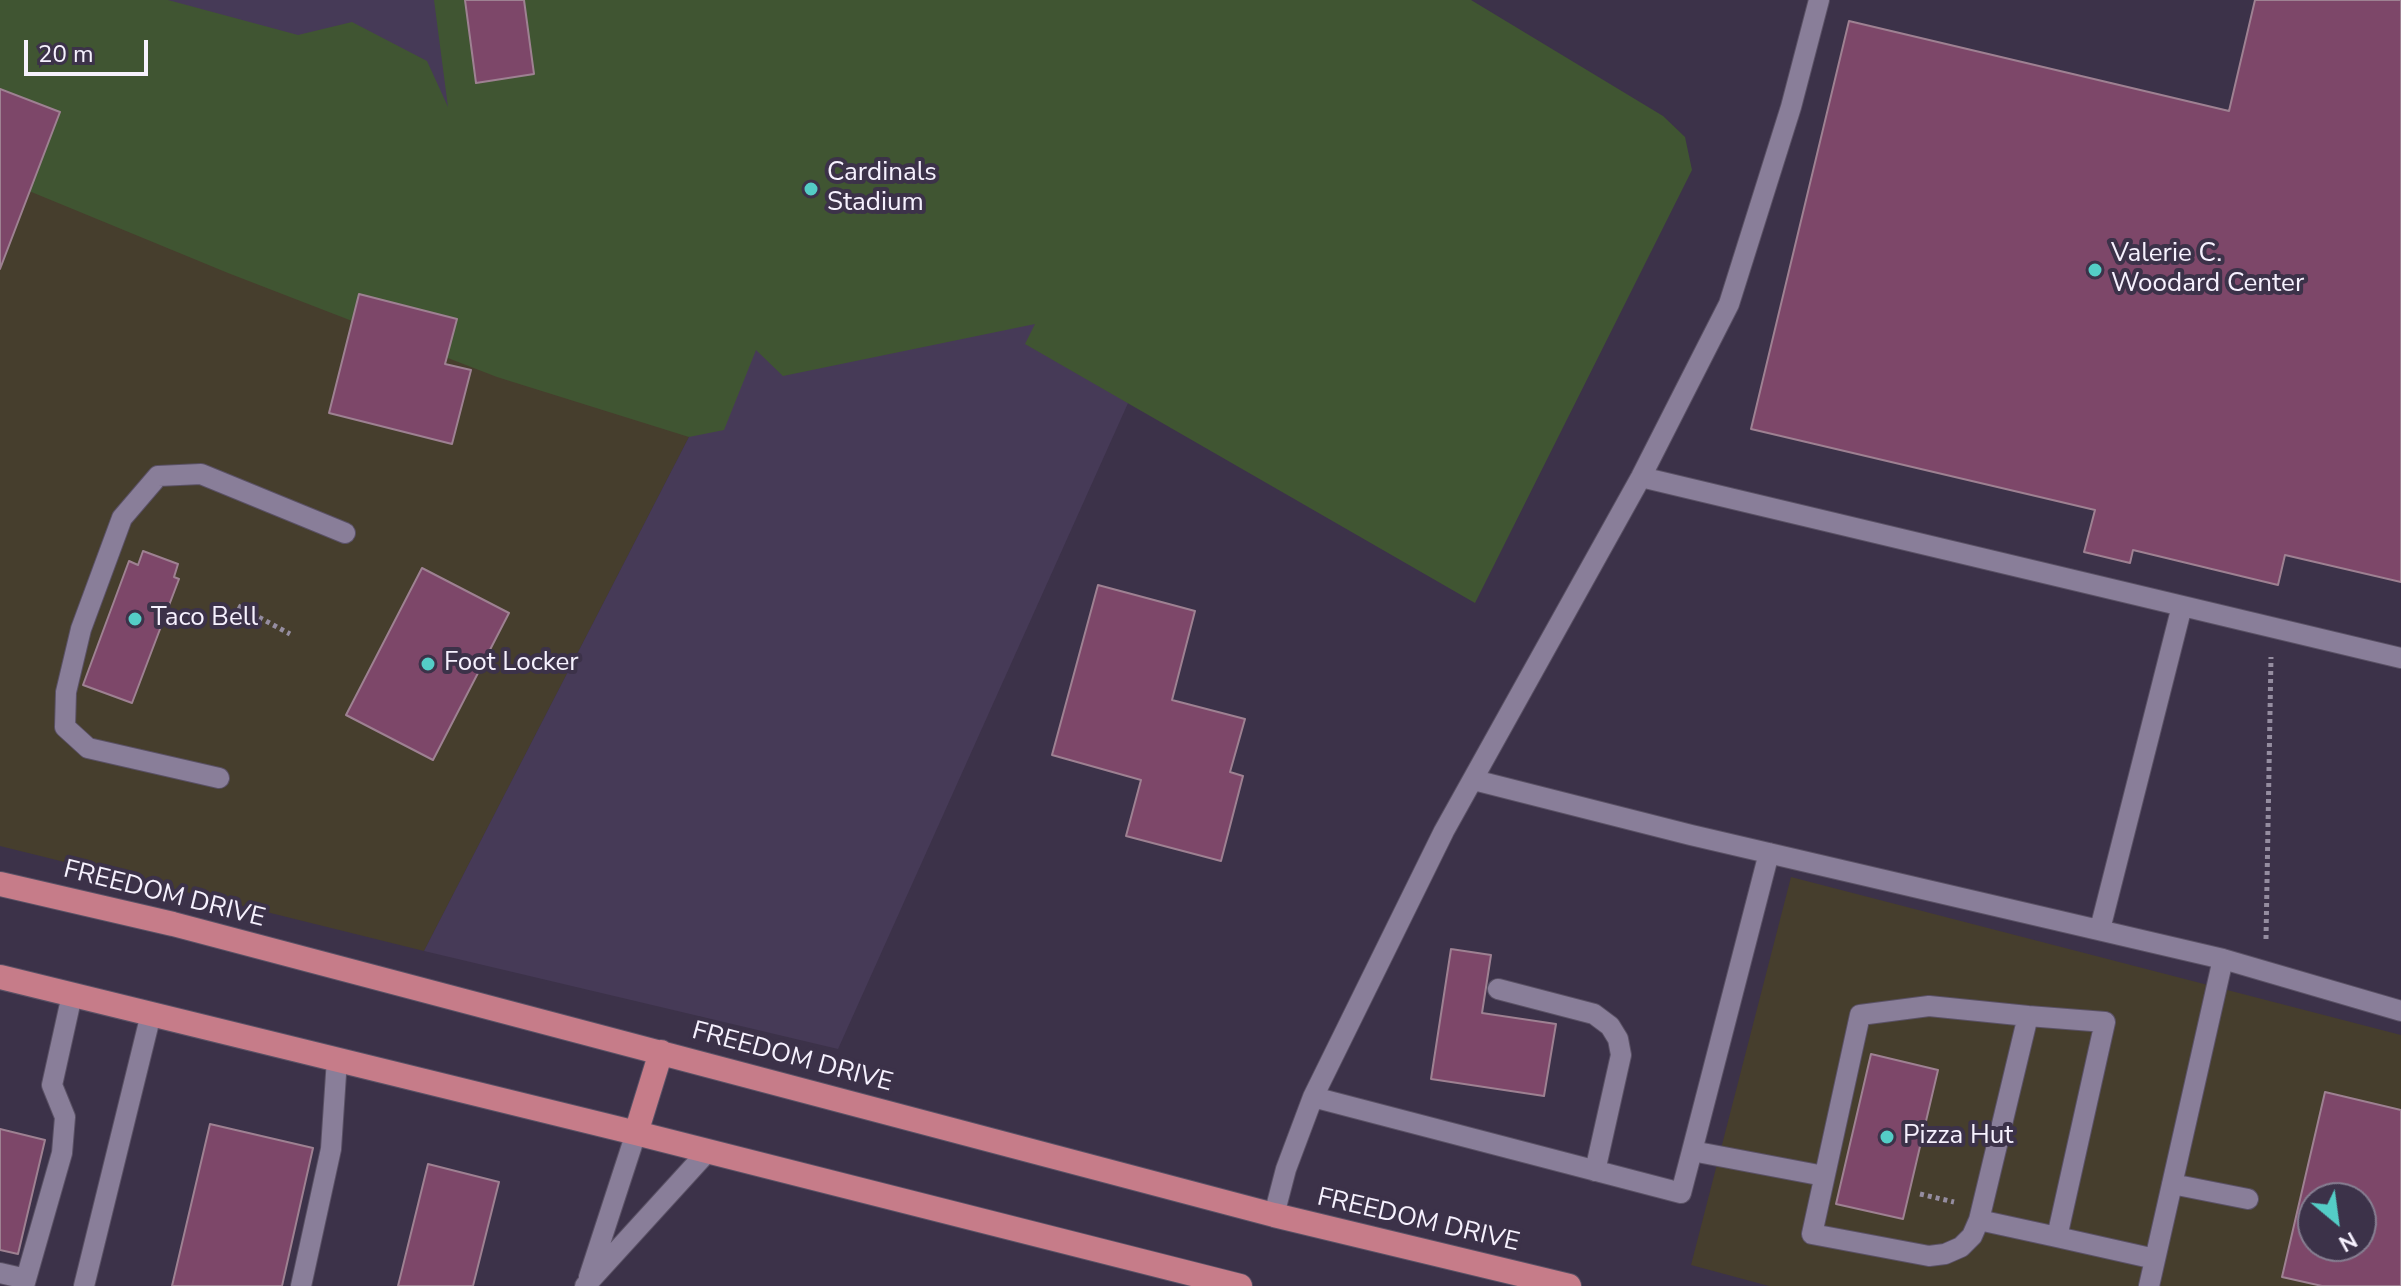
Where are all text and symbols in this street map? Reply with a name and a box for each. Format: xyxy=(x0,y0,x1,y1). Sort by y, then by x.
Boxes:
scale bar xyxy=(28,24,152,74)
text: 20 m xyxy=(38,38,94,70)
place label: Cardinals Stadium xyxy=(827,158,937,220)
marker: Cardinals Stadium xyxy=(802,180,820,198)
place label: Valerie C. Woodard Center xyxy=(2111,239,2304,300)
marker: Valerie C. Woodard Center xyxy=(2086,261,2104,279)
place label: Taco Bell xyxy=(151,603,258,635)
marker: Taco Bell xyxy=(126,610,144,628)
place label: Foot Locker xyxy=(444,648,579,680)
marker: Foot Locker xyxy=(419,655,437,673)
street label: FREEDOM DRIVE xyxy=(60,855,268,935)
street label: FREEDOM DRIVE xyxy=(688,1016,896,1100)
place label: Pizza Hut xyxy=(1903,1121,2013,1153)
marker: Pizza Hut xyxy=(1878,1128,1896,1146)
north arrow xyxy=(2297,1182,2377,1262)
street label: FREEDOM DRIVE xyxy=(1314,1183,1522,1259)
text: N xyxy=(2333,1224,2362,1258)

